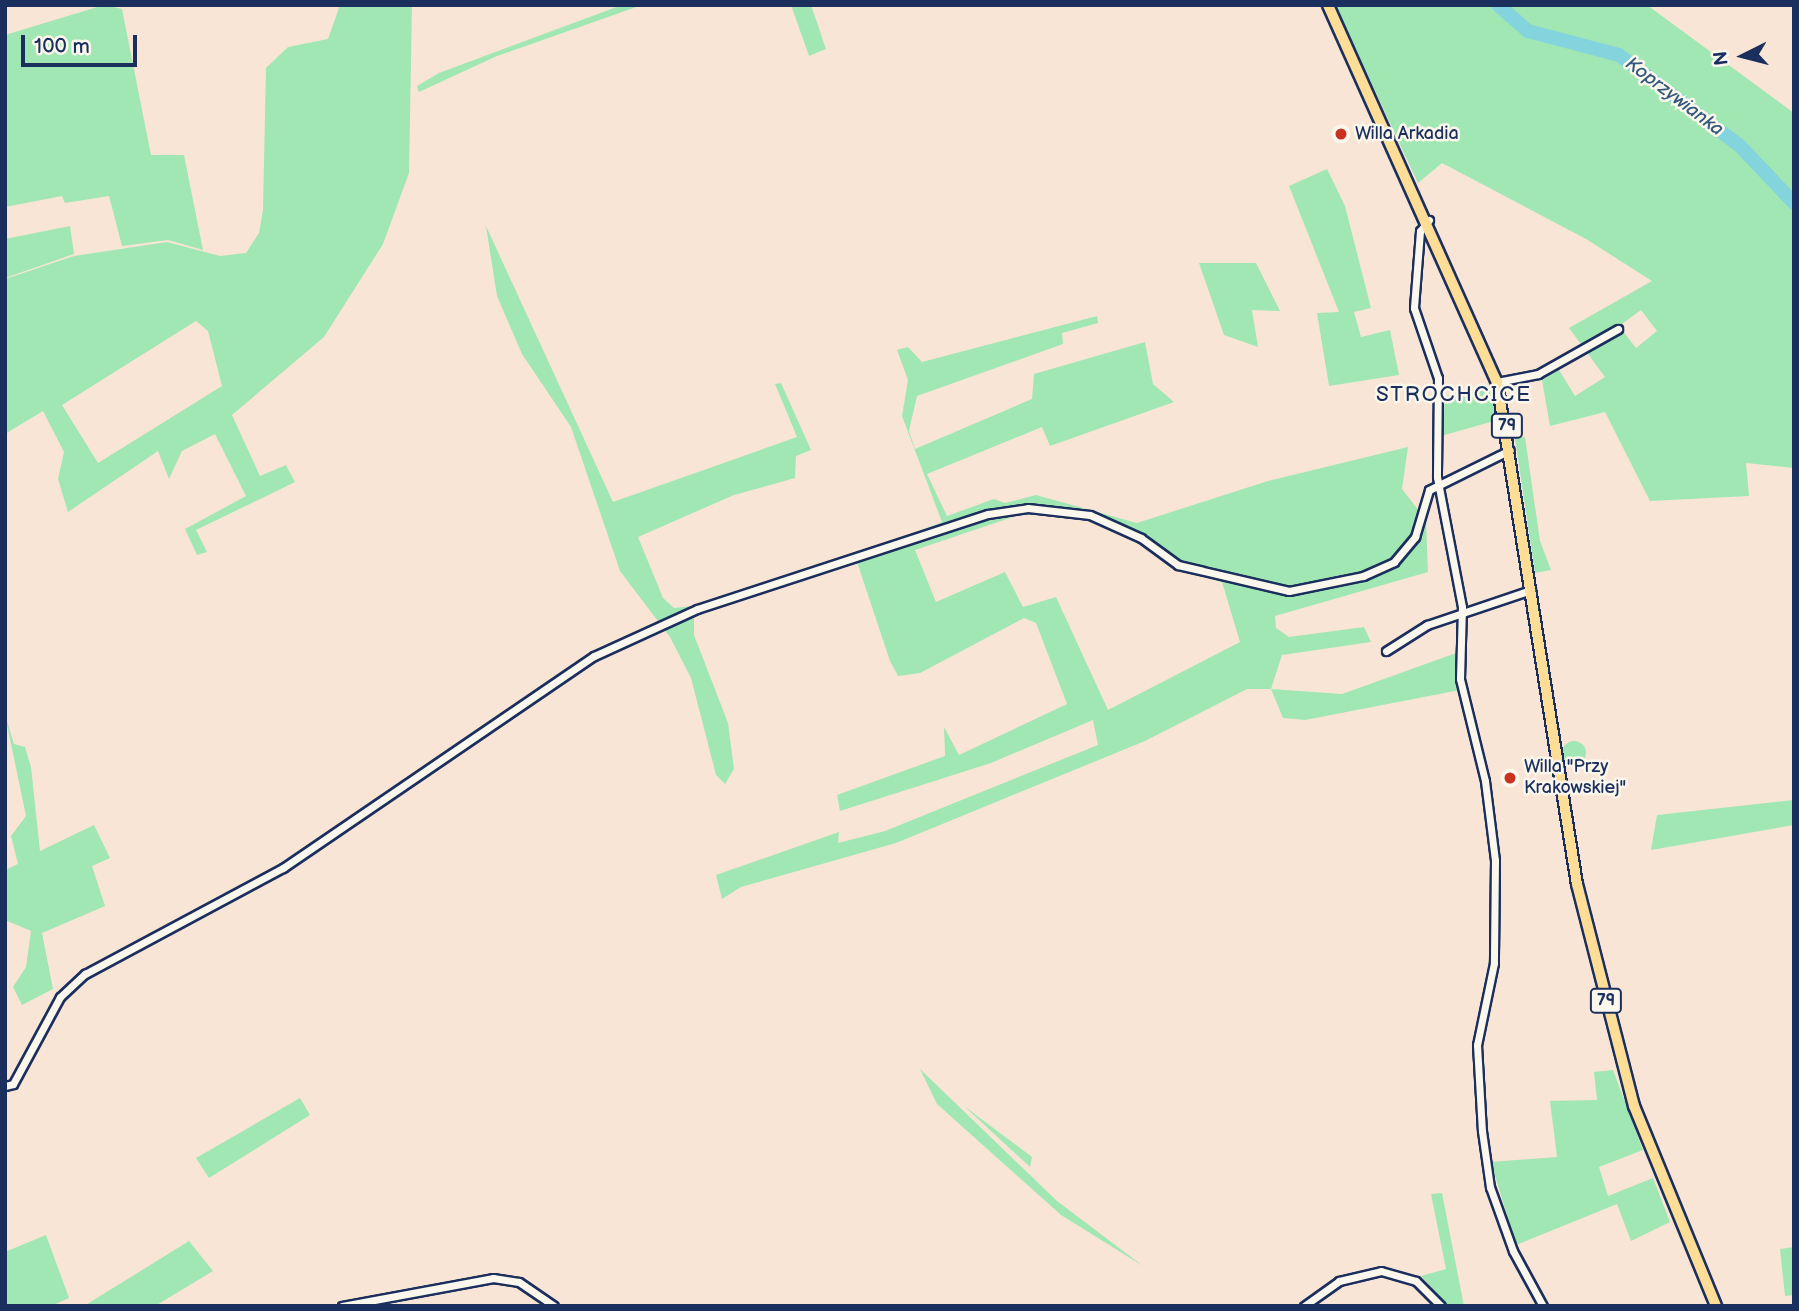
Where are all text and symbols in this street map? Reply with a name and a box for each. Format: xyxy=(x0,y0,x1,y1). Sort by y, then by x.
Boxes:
scale bar xyxy=(24,21,140,65)
north arrow xyxy=(1708,21,1778,91)
text: 100 m xyxy=(34,34,90,59)
text: N xyxy=(1709,50,1734,67)
water label: Koprzywianka xyxy=(1620,53,1728,141)
place label: Willa Arkadia xyxy=(1355,123,1459,145)
marker: Willa Arkadia xyxy=(1333,126,1349,142)
district label: STROCHCICE xyxy=(1377,382,1531,408)
road number: 79 xyxy=(1490,414,1524,438)
place label: Willa "Przy Krakowskiej" xyxy=(1524,757,1626,800)
marker: Willa "Przy Krakowskiej" xyxy=(1502,770,1518,786)
road number: 79 xyxy=(1588,988,1624,1014)

